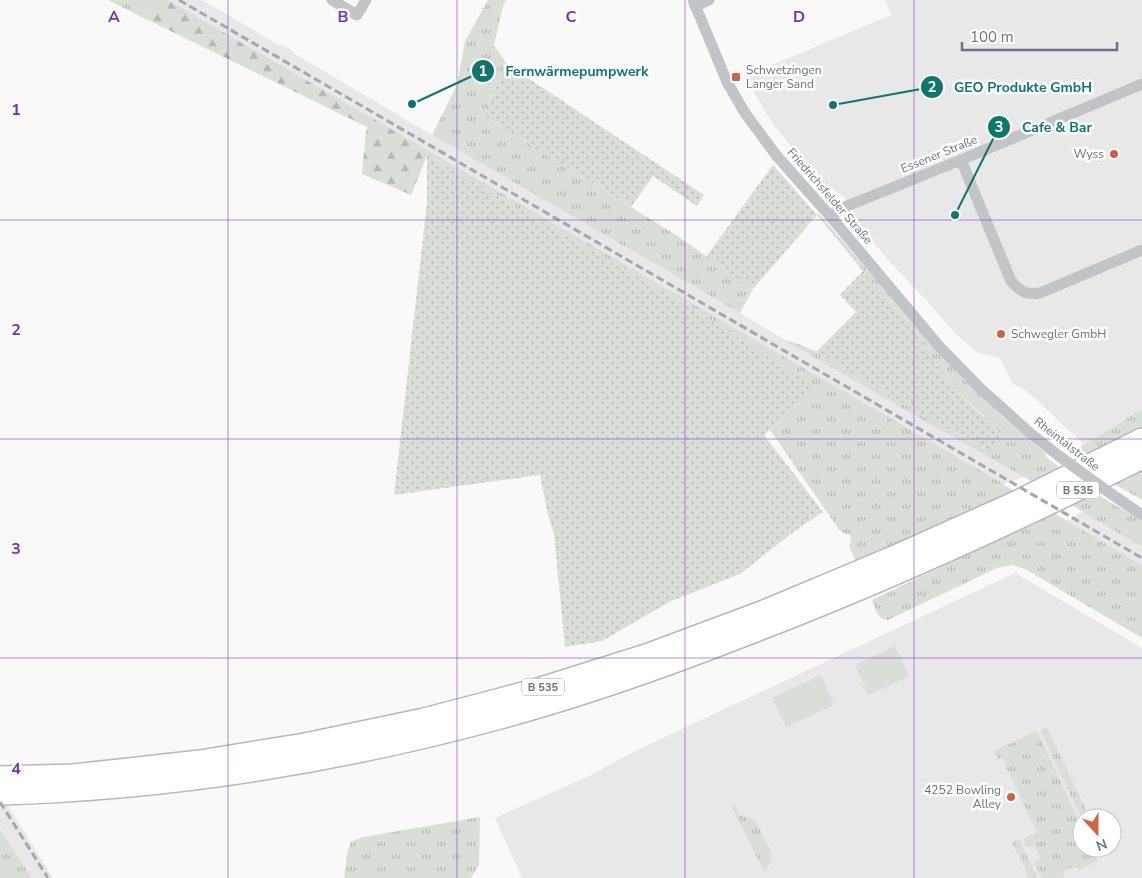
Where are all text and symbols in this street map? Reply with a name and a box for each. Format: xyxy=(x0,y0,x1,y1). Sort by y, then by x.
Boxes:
text: A xyxy=(108,6,120,28)
text: B xyxy=(337,6,349,28)
text: C xyxy=(566,6,577,28)
text: D xyxy=(793,6,805,28)
scale bar xyxy=(962,20,1117,52)
text: 100 m xyxy=(970,27,1014,47)
callout: Fernwärmepumpwerk xyxy=(470,57,659,86)
text: 1 xyxy=(478,61,488,81)
text: Fernwärmepumpwerk xyxy=(505,62,649,81)
place label: Schwetzingen Langer Sand xyxy=(746,62,822,92)
marker: Schwetzingen Langer Sand xyxy=(730,71,742,83)
callout: GEO Produkte GmbH xyxy=(919,73,1102,102)
text: 2 xyxy=(927,77,937,97)
text: GEO Produkte GmbH xyxy=(954,78,1092,97)
text: 1 xyxy=(11,99,21,121)
callout: Cafe & Bar xyxy=(987,112,1102,141)
text: 3 xyxy=(994,117,1004,137)
text: Cafe & Bar xyxy=(1022,118,1092,137)
street label: Essener Straße xyxy=(898,131,980,177)
street label: Friedrichsfelder Straße xyxy=(784,145,876,247)
place label: Wyss xyxy=(1074,146,1104,162)
marker: Wyss xyxy=(1108,148,1120,160)
text: 2 xyxy=(11,319,21,341)
place label: Schwegler GmbH xyxy=(1011,326,1106,342)
marker: Schwegler GmbH xyxy=(995,328,1007,340)
street label: Rheintalstraße xyxy=(1031,413,1103,475)
road number: B 535 xyxy=(1057,482,1099,498)
text: 3 xyxy=(11,538,21,560)
road number: B 535 xyxy=(522,679,564,696)
text: 4 xyxy=(11,758,21,780)
place label: 4252 Bowling Alley xyxy=(924,782,1002,812)
marker: 4252 Bowling Alley xyxy=(1005,791,1017,803)
north arrow xyxy=(1072,808,1122,858)
text: N xyxy=(1093,834,1110,855)

